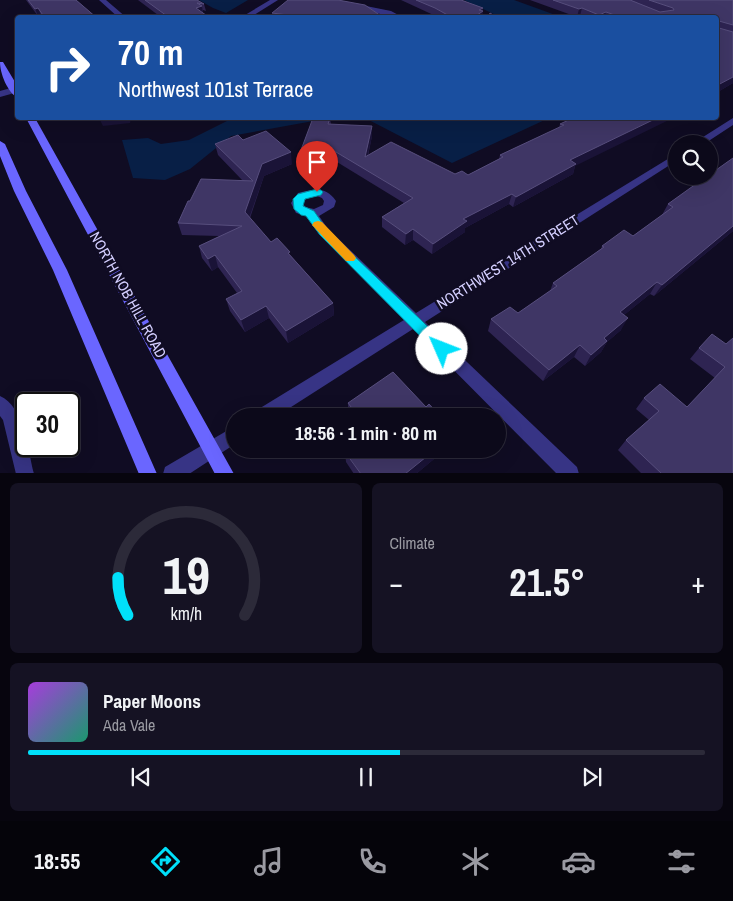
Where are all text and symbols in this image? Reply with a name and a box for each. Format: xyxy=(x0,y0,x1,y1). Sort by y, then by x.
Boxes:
text: 70 m xyxy=(118,29,183,76)
icon: right xyxy=(35,35,100,100)
text: Northwest 101st Terrace xyxy=(118,74,313,104)
map controls xyxy=(668,135,718,185)
button: search xyxy=(668,135,718,185)
pin xyxy=(296,141,338,192)
icon: arrive xyxy=(303,148,331,176)
street label: NORTHWEST 14TH STREET xyxy=(433,209,583,314)
street label: NORTH NOB HILL ROAD xyxy=(85,228,172,362)
position arrow xyxy=(415,322,467,374)
speed limit sign: 30 xyxy=(15,392,80,457)
text: 18:56 · 1 min · 80 m xyxy=(295,420,437,446)
text: Climate xyxy=(390,532,435,554)
text: 19 xyxy=(162,540,209,610)
text: 21.5° xyxy=(509,557,585,608)
text: − xyxy=(390,564,403,602)
text: + xyxy=(692,564,705,602)
text: km/h xyxy=(170,602,202,626)
text: Paper Moons xyxy=(103,688,201,714)
text: Ada Vale xyxy=(103,714,155,736)
icon: previous xyxy=(127,763,155,791)
icon: pause xyxy=(352,763,380,791)
icon: next xyxy=(578,763,606,791)
icon: directions xyxy=(148,844,183,879)
icon: music xyxy=(251,844,286,879)
icon: phone xyxy=(355,844,390,879)
icon: climate xyxy=(458,844,493,879)
icon: car xyxy=(561,844,596,879)
icon: filters xyxy=(664,844,699,879)
text: 18:55 xyxy=(34,846,80,876)

